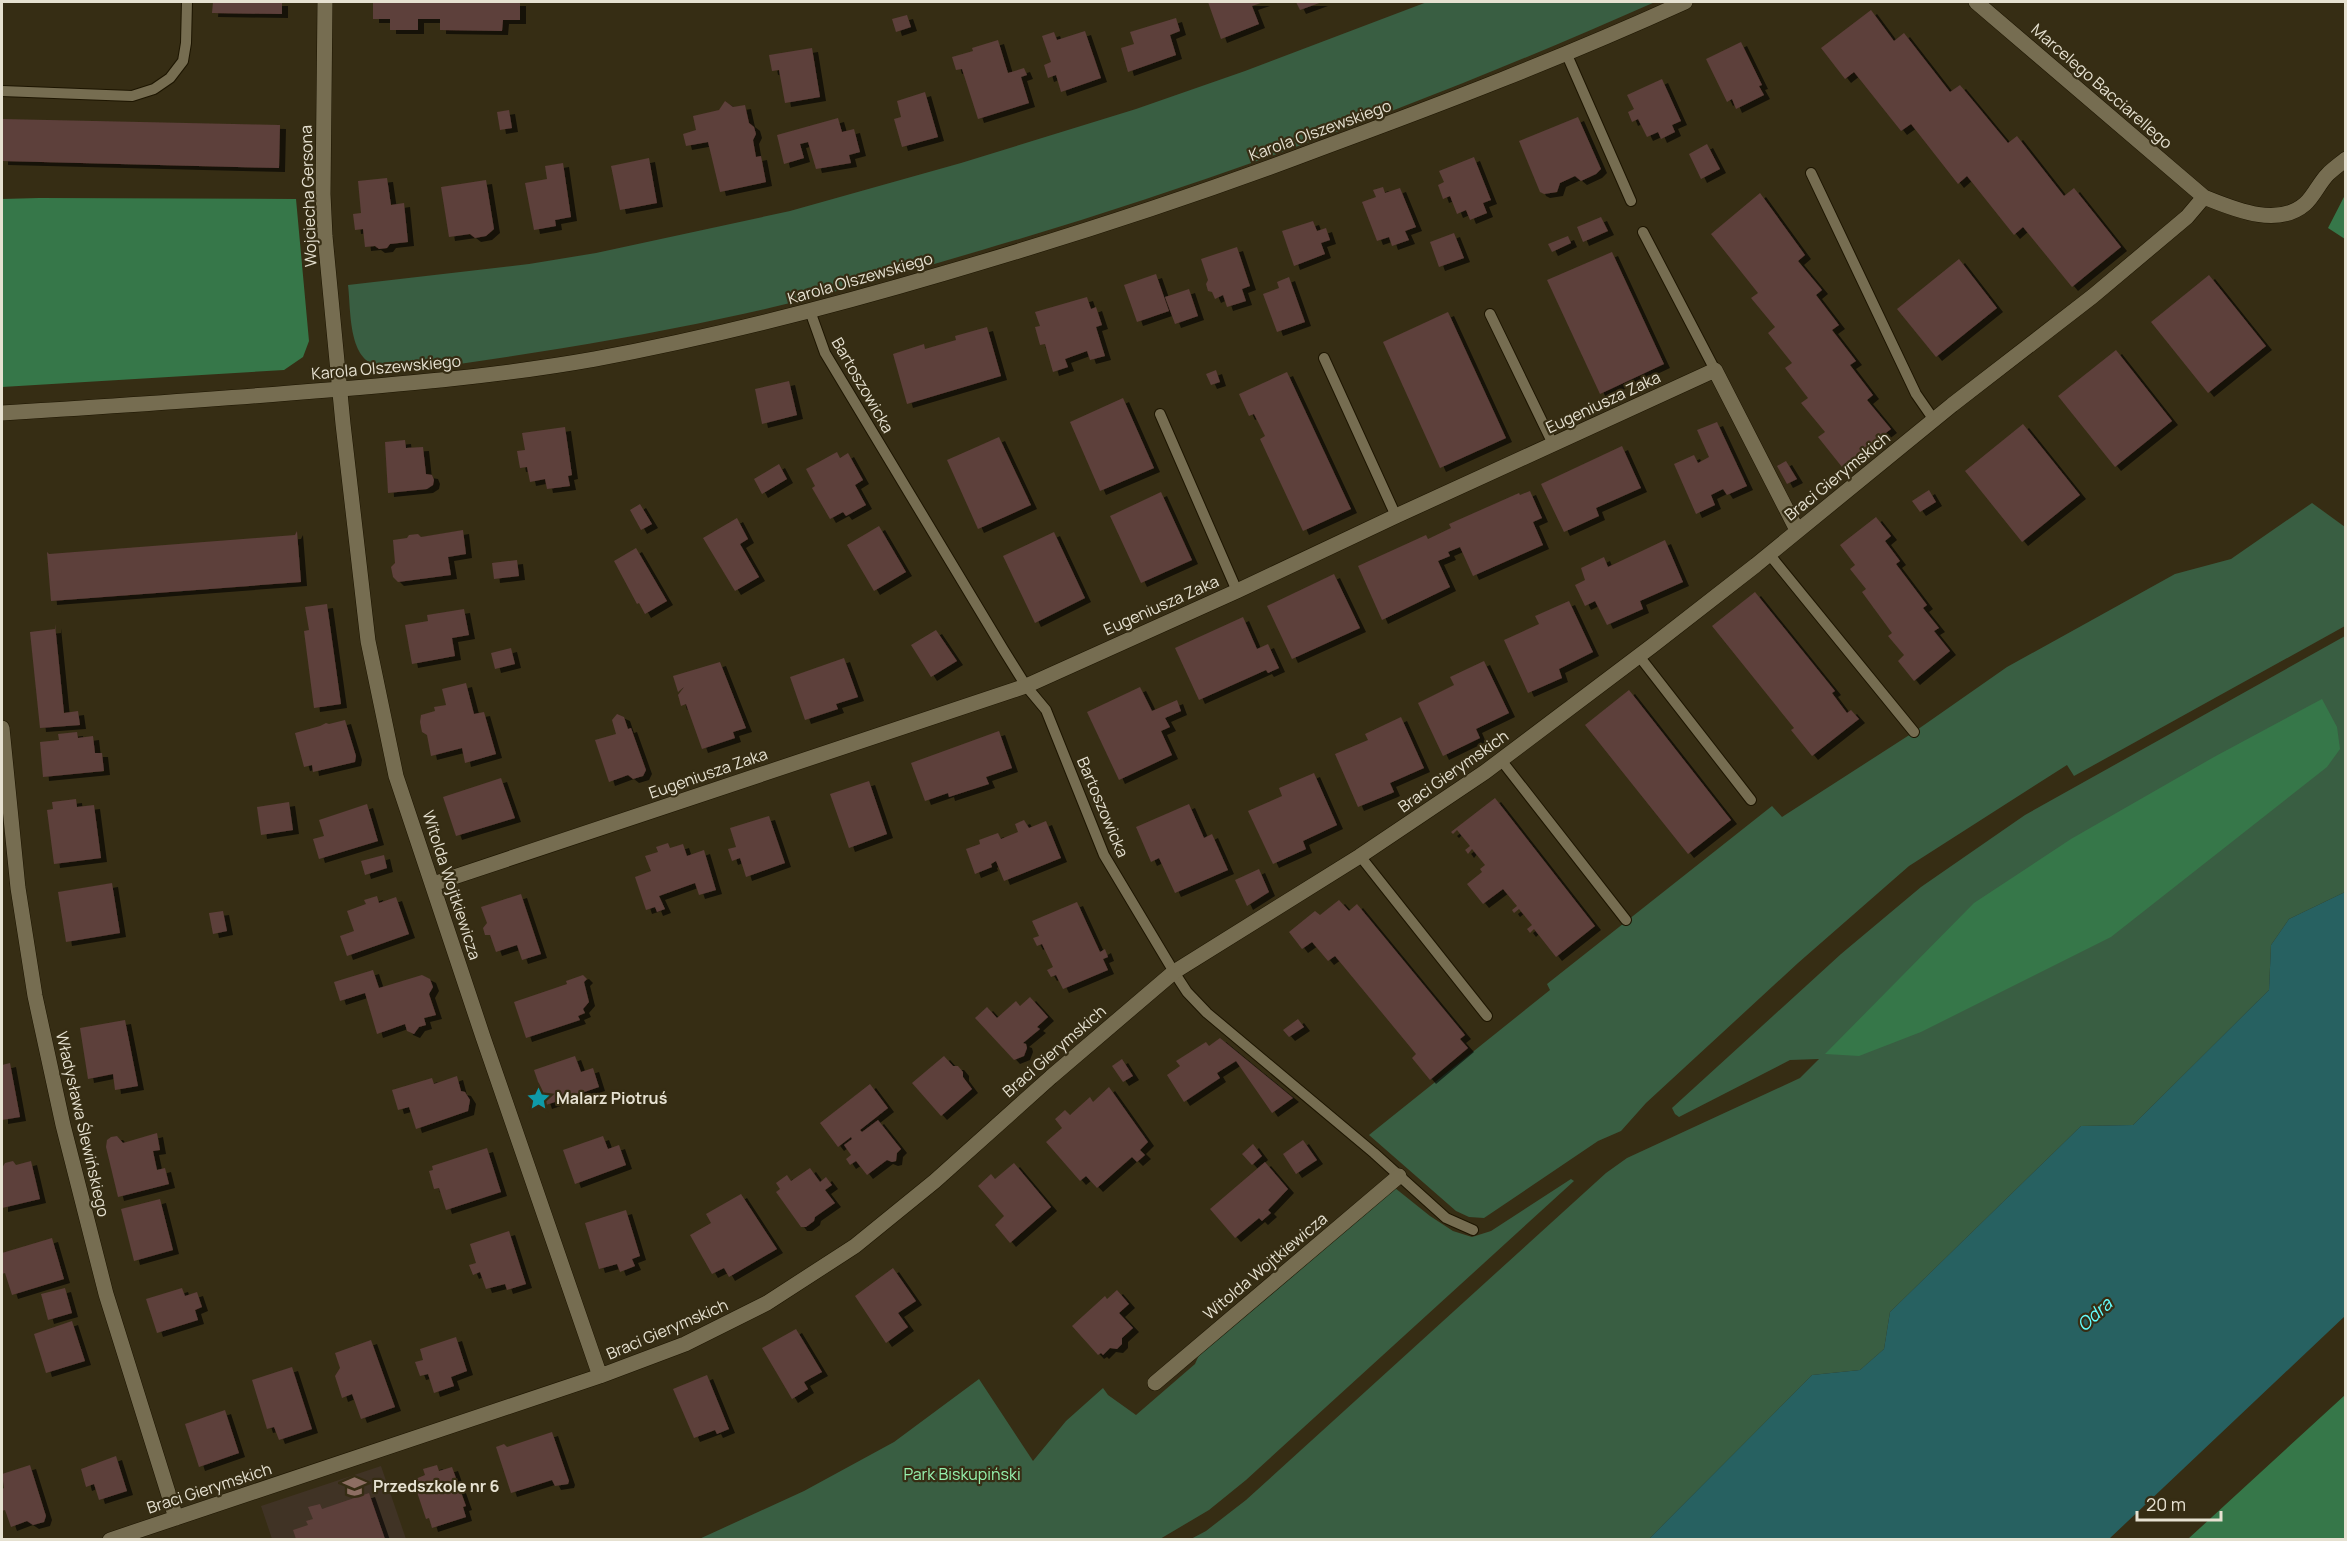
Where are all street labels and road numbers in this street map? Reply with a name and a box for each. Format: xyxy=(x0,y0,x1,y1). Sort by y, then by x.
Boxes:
street label: Marcelego Bacciarellego xyxy=(2027,19,2177,153)
street label: Karola Olszewskiego xyxy=(1246,94,1394,166)
street label: Wojciecha Gersona xyxy=(295,125,321,267)
street label: Karola Olszewskiego xyxy=(785,247,935,309)
street label: Bartoszowicka xyxy=(827,333,899,437)
street label: Karola Olszewskiego xyxy=(310,349,462,385)
street label: Eugeniusza Zaka xyxy=(1542,366,1664,438)
street label: Braci Gierymskich xyxy=(1779,426,1895,526)
street label: Eugeniusza Zaka xyxy=(1100,570,1222,640)
street label: Braci Gierymskich xyxy=(1393,725,1513,817)
street label: Eugeniusza Zaka xyxy=(646,742,770,804)
street label: Bartoszowicka xyxy=(1072,753,1134,861)
street label: Witolda Wojtkiewicza xyxy=(417,808,487,962)
street label: Braci Gierymskich xyxy=(998,1000,1110,1102)
street label: Władysława Ślewińskiego xyxy=(51,1029,115,1219)
street label: Witolda Wojtkiewicza xyxy=(1198,1208,1332,1324)
street label: Braci Gierymskich xyxy=(603,1293,731,1365)
street label: Braci Gierymskich xyxy=(144,1457,274,1519)

